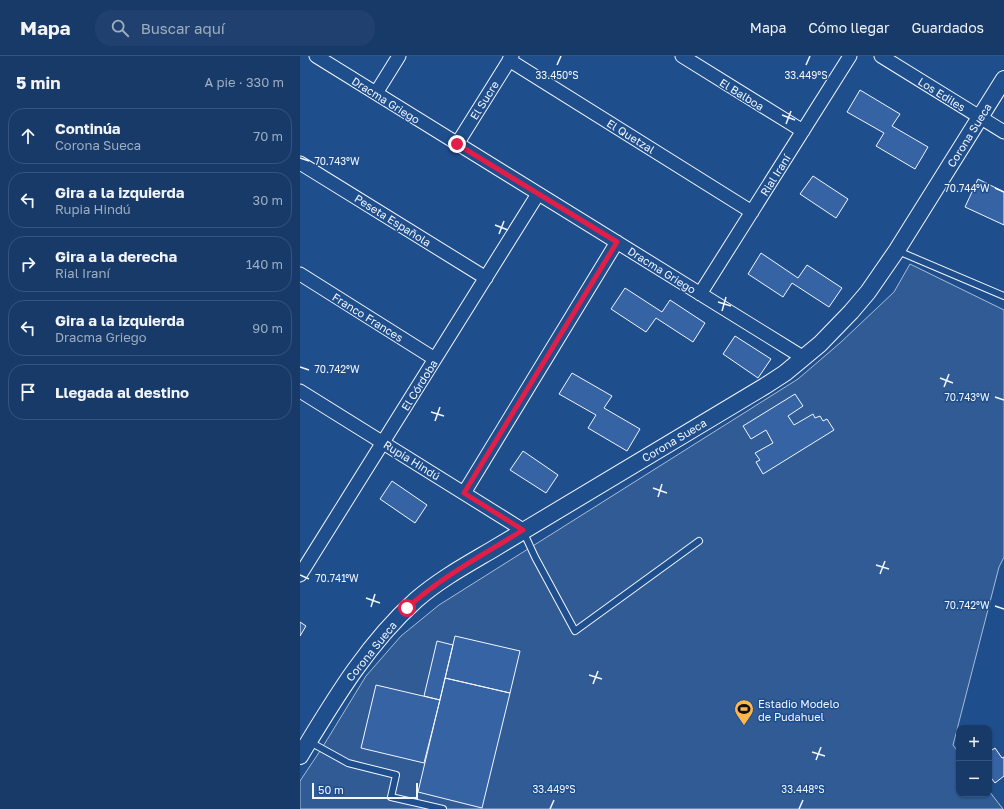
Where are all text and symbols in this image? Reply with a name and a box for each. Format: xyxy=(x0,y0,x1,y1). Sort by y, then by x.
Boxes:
search box xyxy=(95,10,375,46)
text: Mapa xyxy=(20,16,71,39)
icon: search xyxy=(109,17,131,39)
text: Buscar aquí xyxy=(141,19,225,37)
text: Mapa xyxy=(750,19,786,36)
text: Cómo llegar xyxy=(808,19,889,36)
text: Guardados xyxy=(911,19,984,36)
text: 33.450°S xyxy=(535,69,579,81)
text: 33.449°S xyxy=(784,69,828,81)
text: 5 min xyxy=(16,72,60,93)
text: A pie · 330 m xyxy=(205,74,284,90)
street label: Dracma Griego xyxy=(350,74,423,126)
street label: Los Ediles xyxy=(916,74,968,114)
street label: El Balboa xyxy=(717,75,767,113)
street label: El Sucre xyxy=(467,78,501,122)
street label: Corona Sueca xyxy=(944,101,994,169)
street label: El Quetzal xyxy=(605,116,658,156)
text: Continúa xyxy=(55,119,121,137)
icon: ahead xyxy=(17,125,39,147)
text: 70 m xyxy=(253,128,283,144)
route end xyxy=(448,135,466,153)
text: Corona Sueca xyxy=(55,137,141,153)
street label: Rial Iraní xyxy=(757,151,793,198)
text: 70.743°W xyxy=(314,155,360,167)
text: 70.744°W xyxy=(945,182,990,194)
text: Gira a la izquierda xyxy=(55,183,185,201)
icon: left xyxy=(17,189,39,211)
street label: Peseta Española xyxy=(352,191,434,249)
text: 30 m xyxy=(253,192,283,208)
text: Rupia Hindú xyxy=(55,201,131,217)
street label: Dracma Griego xyxy=(626,244,699,296)
text: Gira a la derecha xyxy=(55,247,177,265)
icon: right xyxy=(17,253,39,275)
text: 140 m xyxy=(246,256,283,272)
text: Rial Iraní xyxy=(55,265,110,281)
street label: Franco Frances xyxy=(330,290,406,344)
text: Gira a la izquierda xyxy=(55,311,185,329)
icon: left xyxy=(17,317,39,339)
text: 90 m xyxy=(252,320,283,336)
text: Dracma Griego xyxy=(55,329,147,345)
street label: El Córdoba xyxy=(398,357,440,413)
text: 70.742°W xyxy=(314,363,360,375)
icon: arrive xyxy=(17,381,39,403)
text: Llegada al destino xyxy=(55,383,189,401)
text: 70.743°W xyxy=(944,391,990,403)
street label: Corona Sueca xyxy=(639,416,709,464)
street label: Rupia Hindú xyxy=(381,438,443,482)
text: 70.741°W xyxy=(315,572,359,584)
route start xyxy=(398,599,416,617)
text: 70.742°W xyxy=(944,599,990,611)
street label: Corona Sueca xyxy=(343,619,399,683)
place label: Estadio Modelo de Pudahuel xyxy=(758,697,840,723)
sports icon: Estadio Modelo de Pudahuel xyxy=(733,698,755,726)
map controls xyxy=(956,725,992,797)
button: + xyxy=(956,725,992,761)
button: − xyxy=(956,761,992,797)
scale bar xyxy=(312,781,418,800)
text: 50 m xyxy=(318,783,344,796)
text: 33.449°S xyxy=(532,783,576,795)
text: 33.448°S xyxy=(781,783,825,795)

